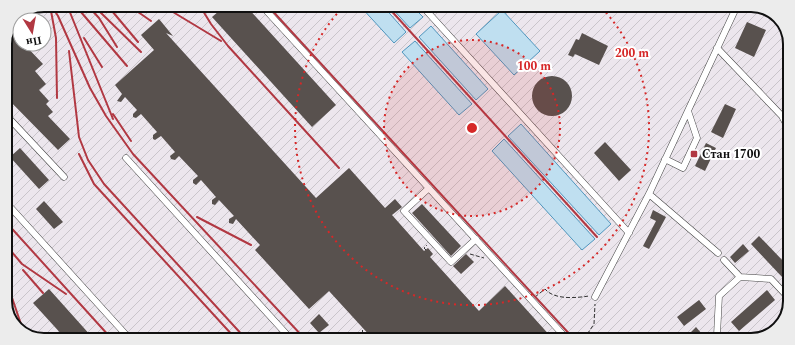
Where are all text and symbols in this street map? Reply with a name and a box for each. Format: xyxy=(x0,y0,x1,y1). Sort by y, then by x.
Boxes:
north arrow xyxy=(12,12,52,52)
text: Пн xyxy=(24,31,43,51)
text: 200 m xyxy=(615,44,649,63)
text: 100 m xyxy=(517,57,551,76)
centre of rings xyxy=(465,121,479,135)
place label: Стан 1700 xyxy=(702,145,760,164)
marker: Стан 1700 xyxy=(689,149,699,159)

